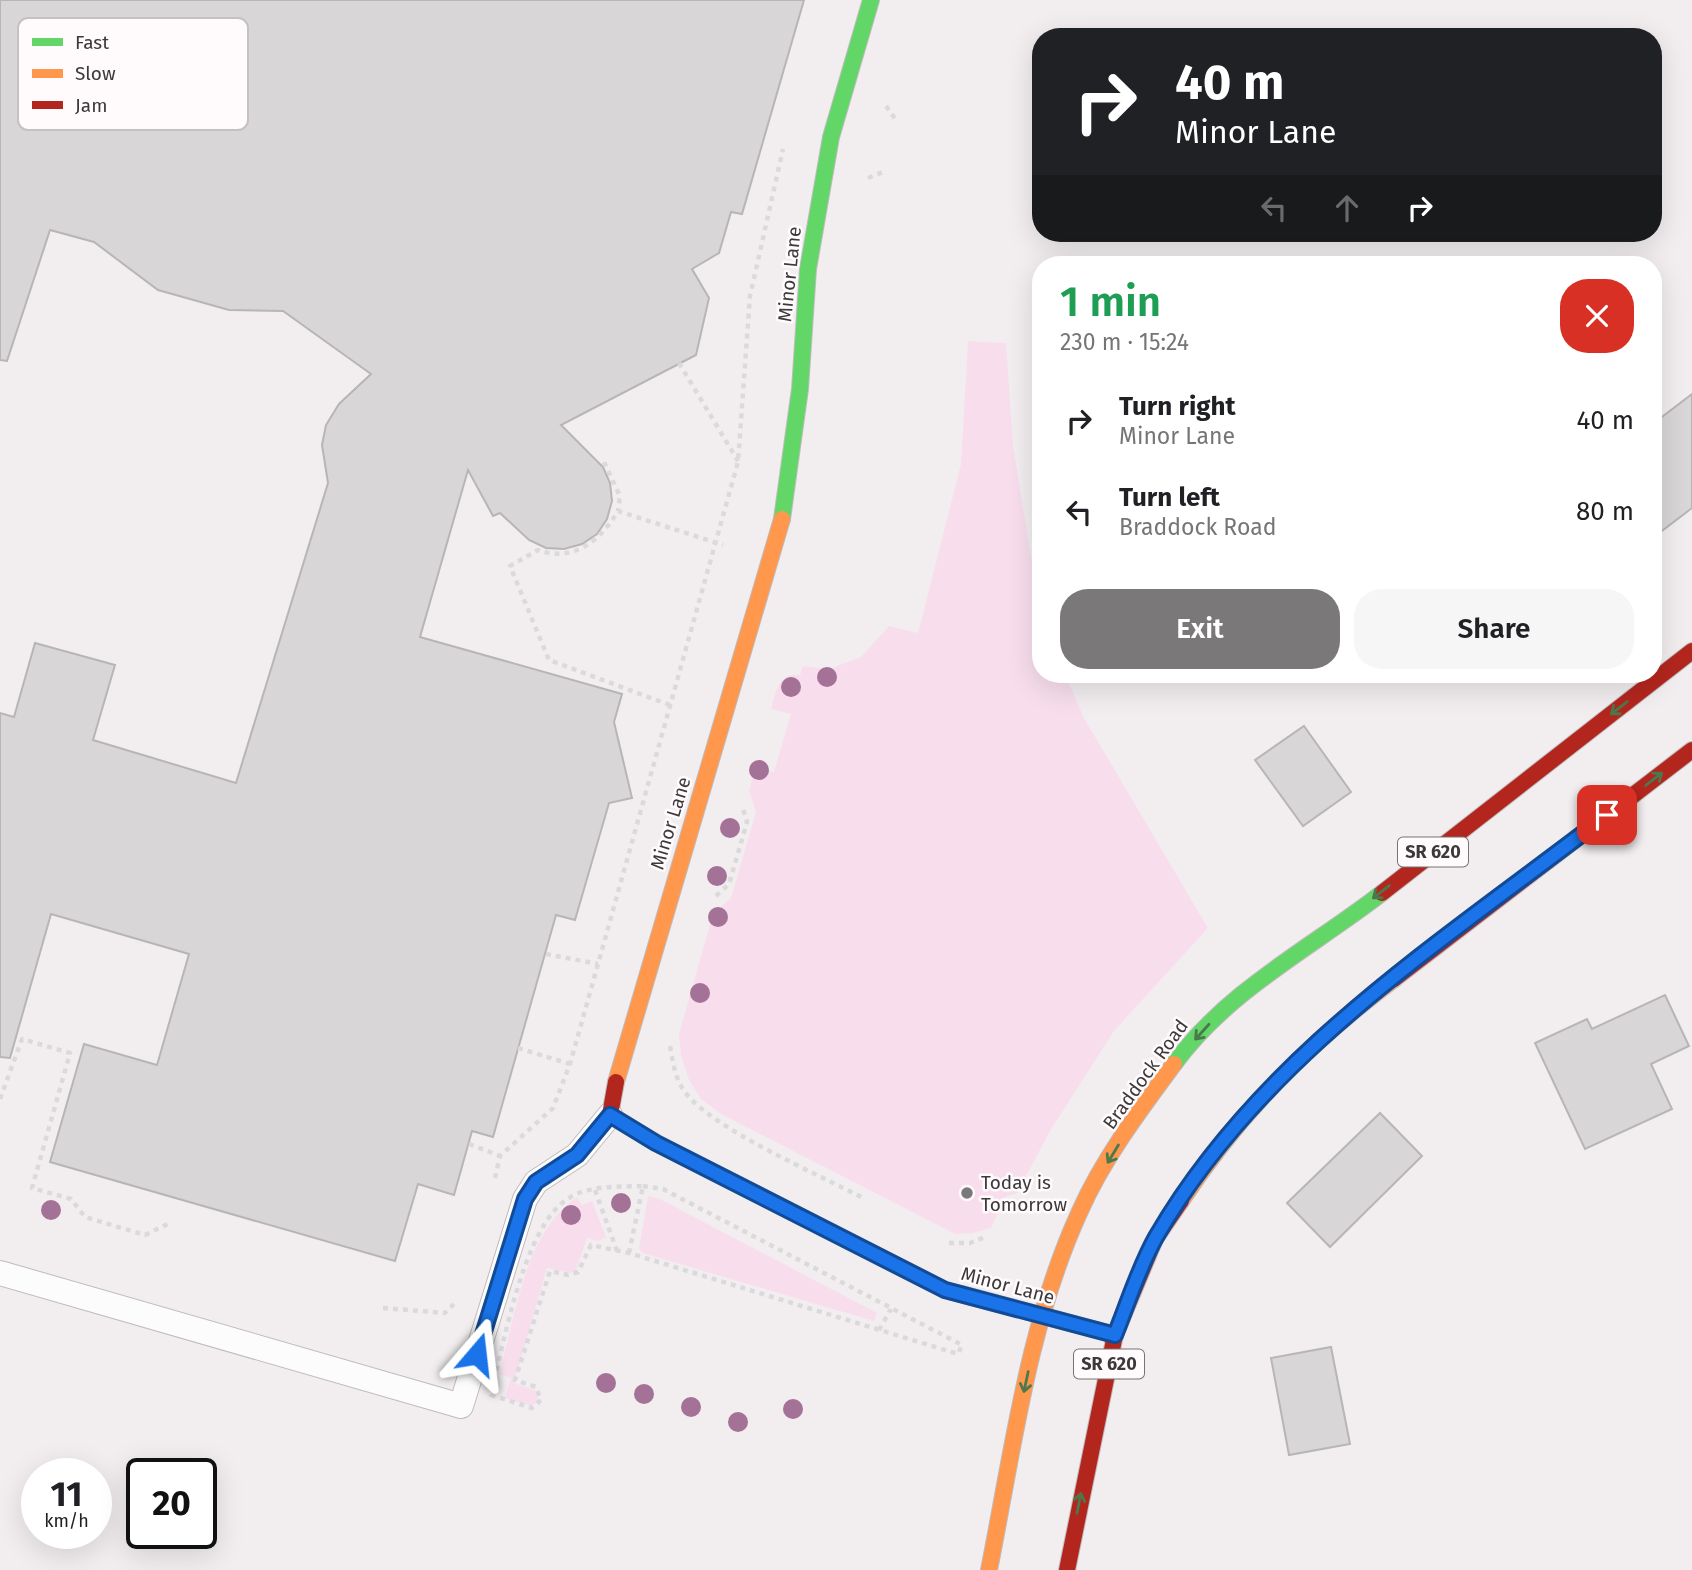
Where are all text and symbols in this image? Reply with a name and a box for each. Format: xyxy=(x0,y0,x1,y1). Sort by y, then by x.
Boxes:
legend xyxy=(18,18,248,130)
text: Fast xyxy=(75,31,109,54)
text: 40 m xyxy=(1175,53,1284,112)
icon: right xyxy=(1060,56,1151,147)
text: Slow xyxy=(75,62,116,85)
text: Jam xyxy=(75,94,107,117)
text: Minor Lane xyxy=(1175,113,1336,151)
icon: left xyxy=(1255,189,1293,227)
icon: ahead xyxy=(1328,189,1366,227)
icon: right xyxy=(1401,189,1439,227)
street label: Minor Lane xyxy=(773,225,806,323)
text: 1 min xyxy=(1060,277,1161,327)
button: close xyxy=(1560,279,1634,353)
text: 230 m · 15:24 xyxy=(1060,328,1189,356)
text: Turn right xyxy=(1119,391,1236,422)
icon: right xyxy=(1060,402,1098,440)
text: 40 m xyxy=(1576,405,1634,436)
text: Minor Lane xyxy=(1119,422,1235,450)
text: Turn left xyxy=(1119,482,1220,513)
icon: left xyxy=(1060,493,1098,531)
text: 80 m xyxy=(1576,496,1634,527)
text: Braddock Road xyxy=(1119,513,1276,541)
button: Exit xyxy=(1060,589,1340,669)
button: Share xyxy=(1354,589,1634,669)
one-way arrow xyxy=(1610,700,1628,715)
one-way arrow xyxy=(1644,772,1663,787)
street label: Minor Lane xyxy=(645,774,695,872)
pin xyxy=(1577,785,1637,845)
icon: arrive xyxy=(1588,796,1626,834)
road number: SR 620 xyxy=(1398,838,1468,866)
one-way arrow xyxy=(1372,884,1390,899)
street label: Braddock Road xyxy=(1098,1015,1193,1134)
one-way arrow xyxy=(1194,1022,1210,1040)
one-way arrow xyxy=(1106,1144,1120,1164)
place label: Today is Tomorrow xyxy=(981,1171,1067,1216)
marker: Today is Tomorrow xyxy=(959,1185,975,1201)
street label: Minor Lane xyxy=(959,1262,1057,1309)
position arrow xyxy=(440,1317,514,1391)
road number: SR 620 xyxy=(1074,1350,1144,1378)
one-way arrow xyxy=(1019,1370,1033,1393)
speed limit sign: 20 xyxy=(126,1458,217,1549)
text: 11 xyxy=(51,1473,82,1515)
one-way arrow xyxy=(1073,1492,1086,1515)
text: km/h xyxy=(44,1510,89,1532)

